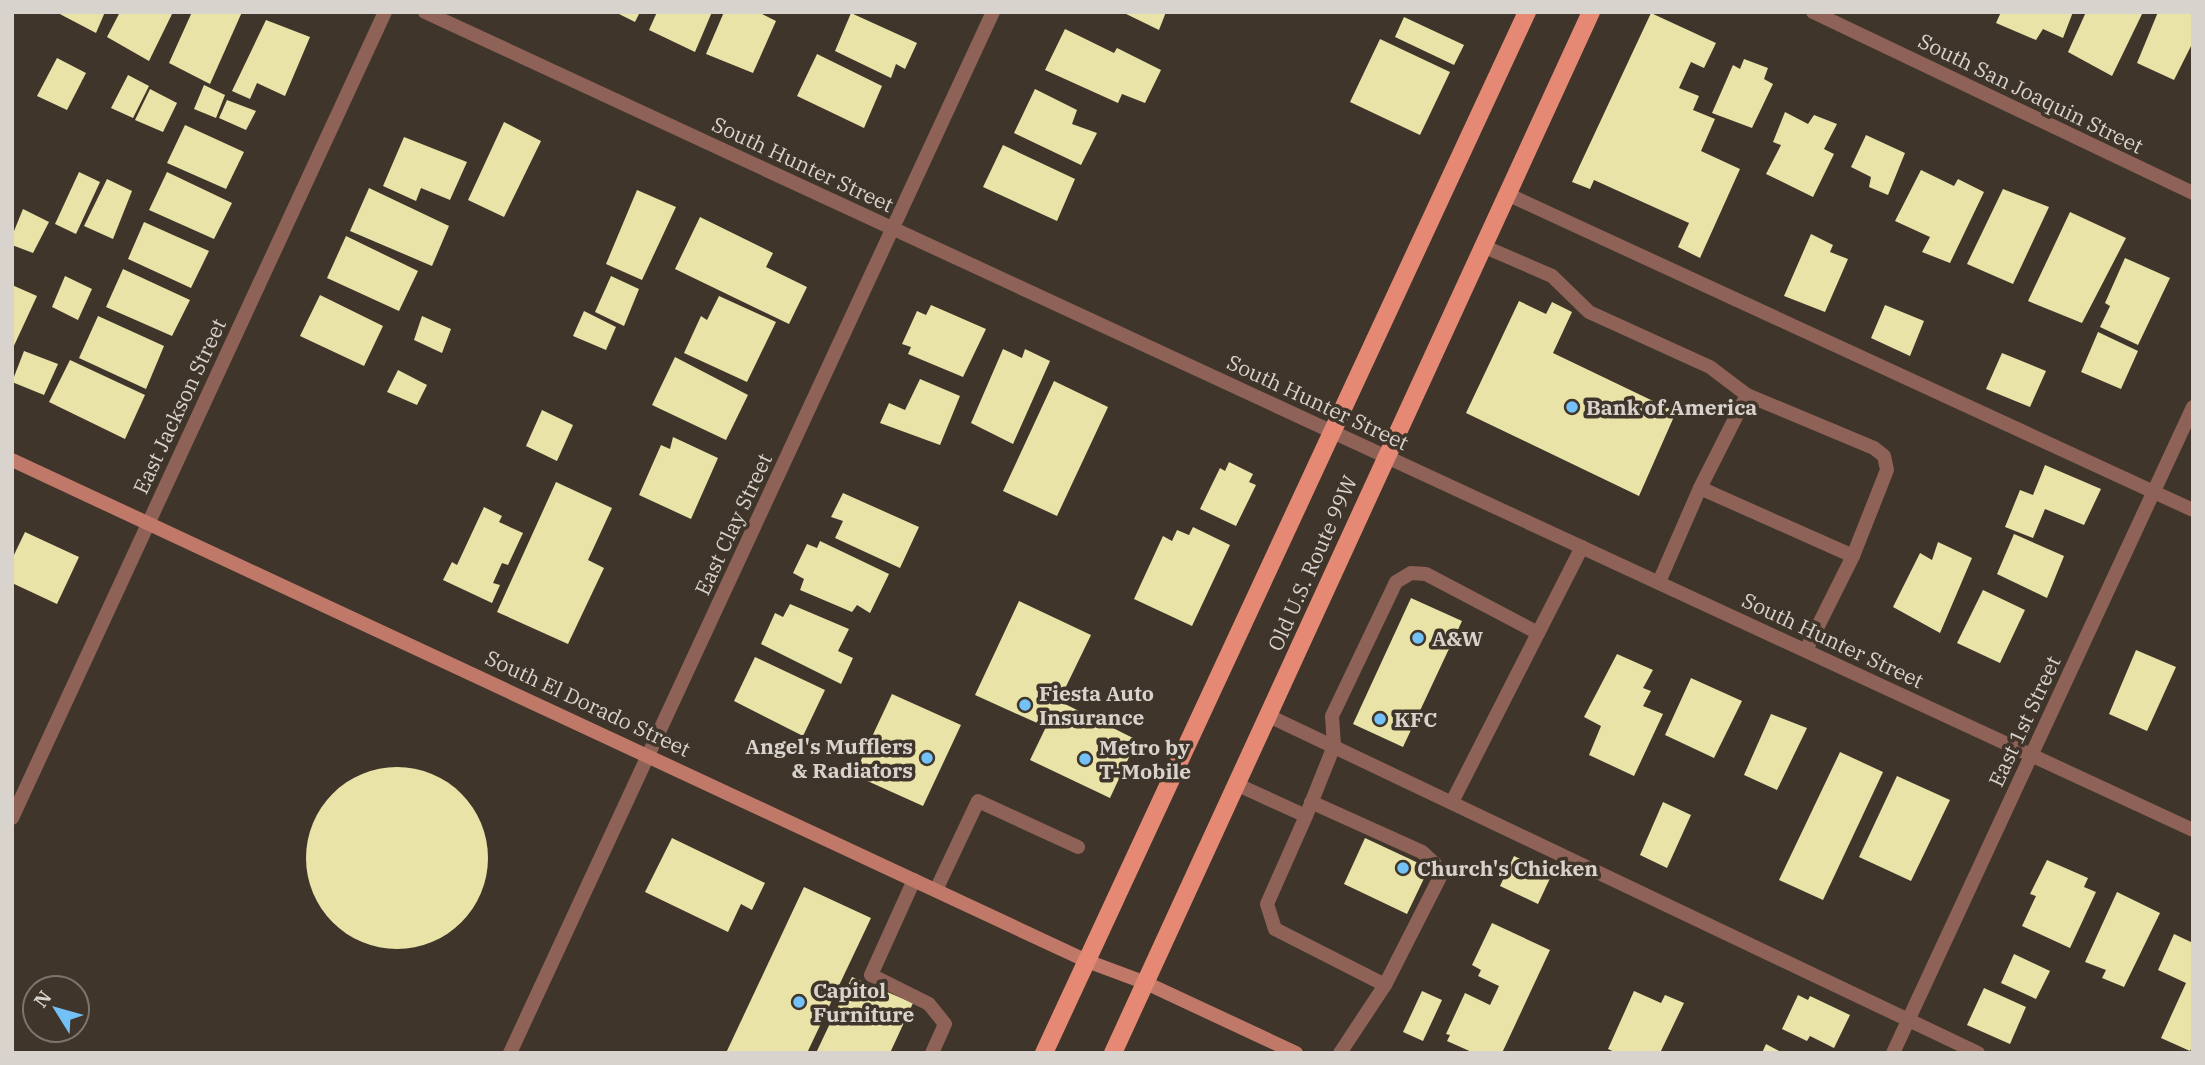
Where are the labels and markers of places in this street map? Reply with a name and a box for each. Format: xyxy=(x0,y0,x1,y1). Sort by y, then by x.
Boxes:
place label: Bank of America xyxy=(1586,393,1757,421)
marker: Bank of America xyxy=(1564,399,1580,415)
place label: A&W xyxy=(1432,624,1484,652)
marker: A&W xyxy=(1410,630,1426,646)
place label: Fiesta Auto Insurance xyxy=(1039,679,1154,731)
marker: Fiesta Auto Insurance xyxy=(1017,697,1033,713)
place label: KFC xyxy=(1394,705,1437,733)
marker: KFC xyxy=(1372,711,1388,727)
place label: Angel's Mufflers & Radiators xyxy=(745,732,913,784)
place label: Metro by T-Mobile xyxy=(1099,733,1191,785)
marker: Angel's Mufflers & Radiators xyxy=(919,750,935,766)
marker: Metro by T-Mobile xyxy=(1077,751,1093,767)
place label: Church's Chicken xyxy=(1417,854,1598,882)
marker: Church's Chicken xyxy=(1395,860,1411,876)
place label: Capitol Furniture xyxy=(813,976,915,1028)
marker: Capitol Furniture xyxy=(791,994,807,1010)

